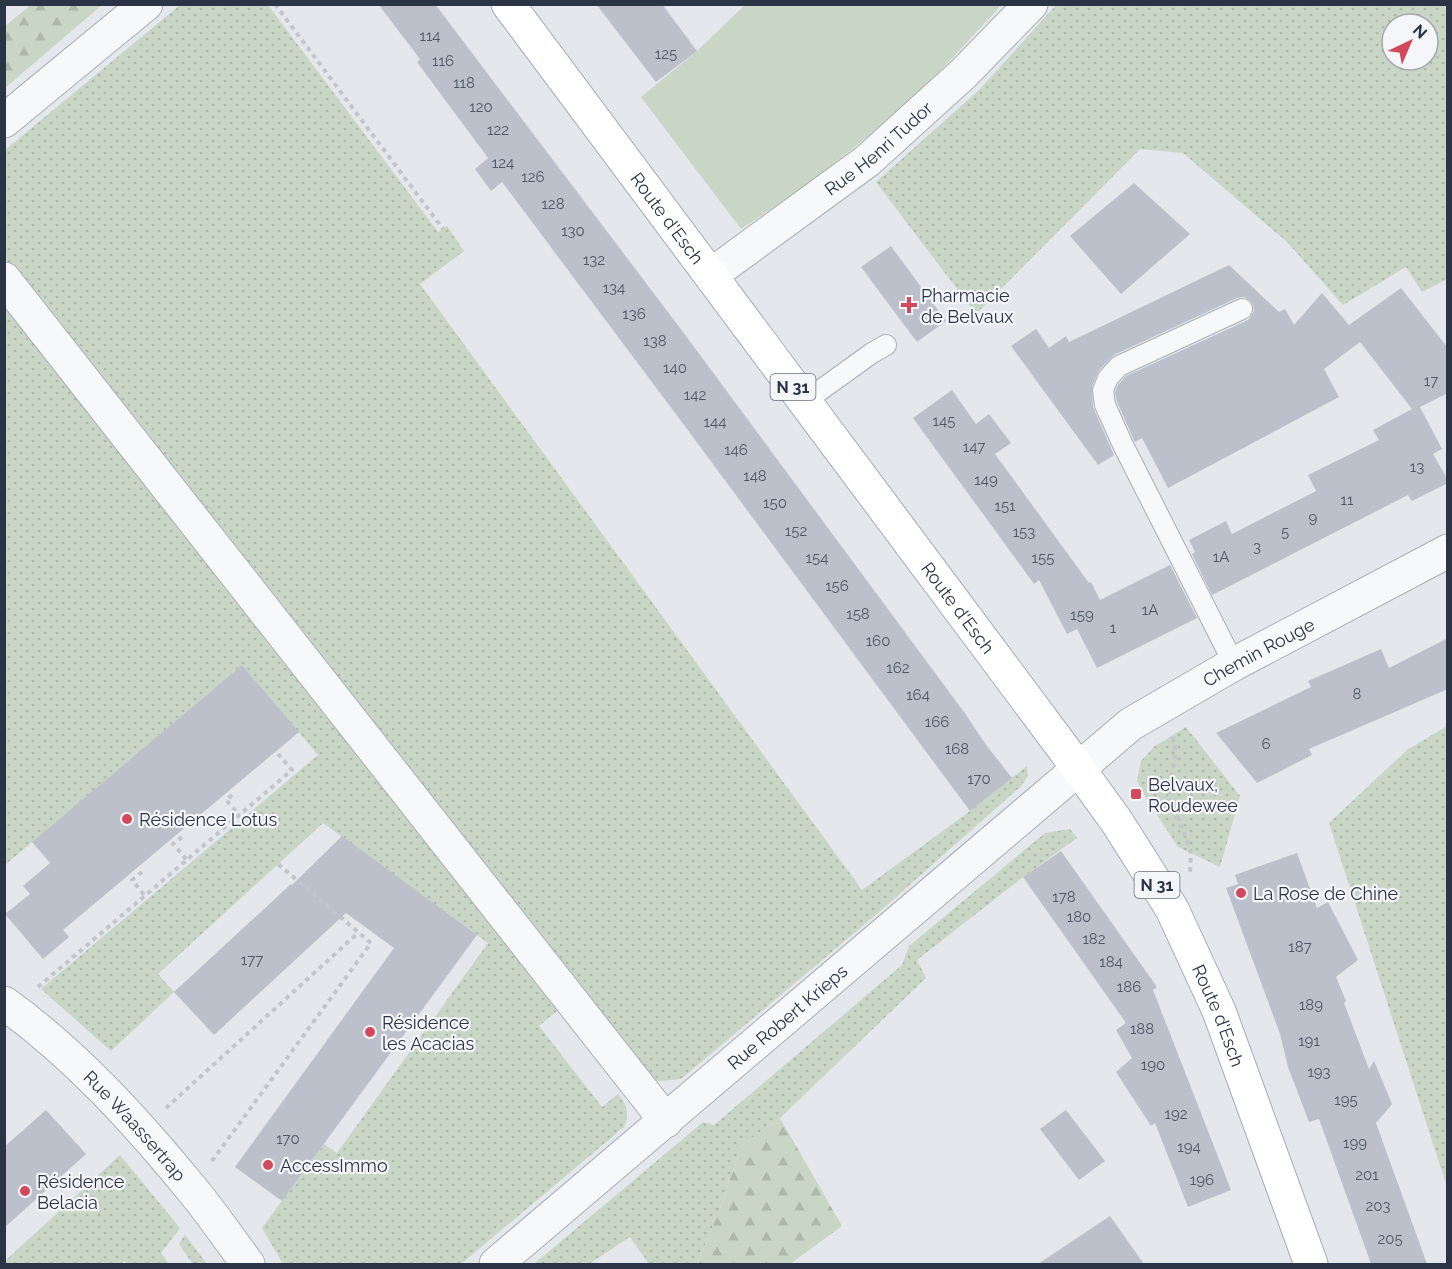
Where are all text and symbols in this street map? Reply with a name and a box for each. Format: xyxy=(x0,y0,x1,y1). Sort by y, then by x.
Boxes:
north arrow xyxy=(1380,12,1440,72)
text: N xyxy=(1409,20,1431,43)
house number: 114 xyxy=(419,27,441,45)
house number: 125 xyxy=(655,45,677,63)
house number: 116 xyxy=(432,52,454,70)
house number: 118 xyxy=(453,74,475,92)
street label: Rue Henri Tudor xyxy=(820,96,937,199)
house number: 120 xyxy=(469,98,493,116)
house number: 122 xyxy=(487,121,509,139)
house number: 124 xyxy=(492,154,514,172)
house number: 126 xyxy=(521,168,545,186)
street label: Route d'Esch xyxy=(627,168,709,268)
house number: 128 xyxy=(541,195,565,213)
house number: 130 xyxy=(561,222,585,240)
house number: 132 xyxy=(583,251,605,269)
house number: 134 xyxy=(603,279,625,297)
place label: Pharmacie de Belvaux xyxy=(921,285,1013,327)
marker: Pharmacie de Belvaux xyxy=(902,298,916,312)
house number: 136 xyxy=(622,305,646,323)
house number: 138 xyxy=(643,332,667,350)
house number: 140 xyxy=(663,359,687,377)
house number: 17 xyxy=(1424,372,1438,390)
road number: N 31 xyxy=(770,374,816,400)
house number: 142 xyxy=(684,386,706,404)
house number: 145 xyxy=(933,412,955,430)
house number: 144 xyxy=(704,413,726,431)
house number: 147 xyxy=(963,438,985,456)
house number: 146 xyxy=(724,441,748,459)
house number: 13 xyxy=(1410,458,1424,476)
house number: 148 xyxy=(743,467,767,485)
house number: 149 xyxy=(974,471,998,489)
house number: 11 xyxy=(1341,491,1354,509)
house number: 150 xyxy=(763,494,787,512)
house number: 151 xyxy=(994,497,1016,515)
house number: 9 xyxy=(1309,509,1318,527)
house number: 152 xyxy=(785,522,807,540)
house number: 153 xyxy=(1013,523,1035,541)
house number: 5 xyxy=(1281,523,1289,541)
house number: 3 xyxy=(1253,538,1261,556)
house number: 1A xyxy=(1213,548,1229,566)
house number: 154 xyxy=(806,549,828,567)
house number: 155 xyxy=(1032,549,1054,567)
street label: Route d'Esch xyxy=(917,558,999,657)
house number: 156 xyxy=(825,577,849,595)
house number: 1A xyxy=(1142,601,1158,619)
house number: 158 xyxy=(846,605,870,623)
house number: 159 xyxy=(1070,606,1094,624)
street label: Chemin Rouge xyxy=(1199,613,1318,690)
house number: 1 xyxy=(1110,619,1117,637)
house number: 160 xyxy=(866,632,890,650)
house number: 162 xyxy=(886,659,910,677)
house number: 8 xyxy=(1353,685,1362,703)
house number: 164 xyxy=(906,686,930,704)
house number: 166 xyxy=(925,713,949,731)
house number: 6 xyxy=(1261,735,1271,753)
house number: 168 xyxy=(945,740,969,758)
house number: 170 xyxy=(967,770,991,788)
place label: Belvaux, Roudewee xyxy=(1148,774,1238,816)
marker: Belvaux, Roudewee xyxy=(1129,787,1143,801)
place label: Résidence Lotus xyxy=(139,809,277,830)
marker: Résidence Lotus xyxy=(120,812,134,826)
road number: N 31 xyxy=(1134,872,1180,898)
place label: La Rose de Chine xyxy=(1253,883,1399,904)
marker: La Rose de Chine xyxy=(1234,886,1248,900)
house number: 178 xyxy=(1052,888,1076,906)
house number: 180 xyxy=(1067,908,1091,926)
house number: 182 xyxy=(1082,930,1106,948)
house number: 187 xyxy=(1288,938,1312,956)
house number: 177 xyxy=(241,951,263,969)
house number: 184 xyxy=(1099,953,1123,971)
street label: Rue Robert Krieps xyxy=(723,960,851,1073)
street label: Route d'Esch xyxy=(1188,961,1249,1069)
house number: 186 xyxy=(1117,978,1141,996)
house number: 189 xyxy=(1299,996,1323,1014)
place label: Résidence les Acacias xyxy=(382,1012,474,1054)
house number: 188 xyxy=(1130,1020,1154,1038)
marker: Résidence les Acacias xyxy=(363,1025,377,1039)
house number: 191 xyxy=(1298,1032,1320,1050)
house number: 190 xyxy=(1141,1056,1165,1074)
house number: 193 xyxy=(1307,1063,1331,1081)
street label: Rue Waassertrap xyxy=(80,1066,191,1185)
house number: 195 xyxy=(1334,1091,1358,1109)
house number: 192 xyxy=(1164,1105,1188,1123)
house number: 170 xyxy=(276,1130,300,1148)
house number: 199 xyxy=(1343,1134,1367,1152)
house number: 194 xyxy=(1177,1138,1201,1156)
place label: AccessImmo xyxy=(280,1155,388,1176)
marker: AccessImmo xyxy=(261,1158,275,1172)
house number: 201 xyxy=(1355,1166,1379,1184)
place label: Résidence Belacia xyxy=(37,1171,125,1213)
house number: 196 xyxy=(1190,1171,1214,1189)
marker: Résidence Belacia xyxy=(18,1184,32,1198)
house number: 203 xyxy=(1365,1197,1391,1215)
house number: 205 xyxy=(1377,1230,1403,1248)

